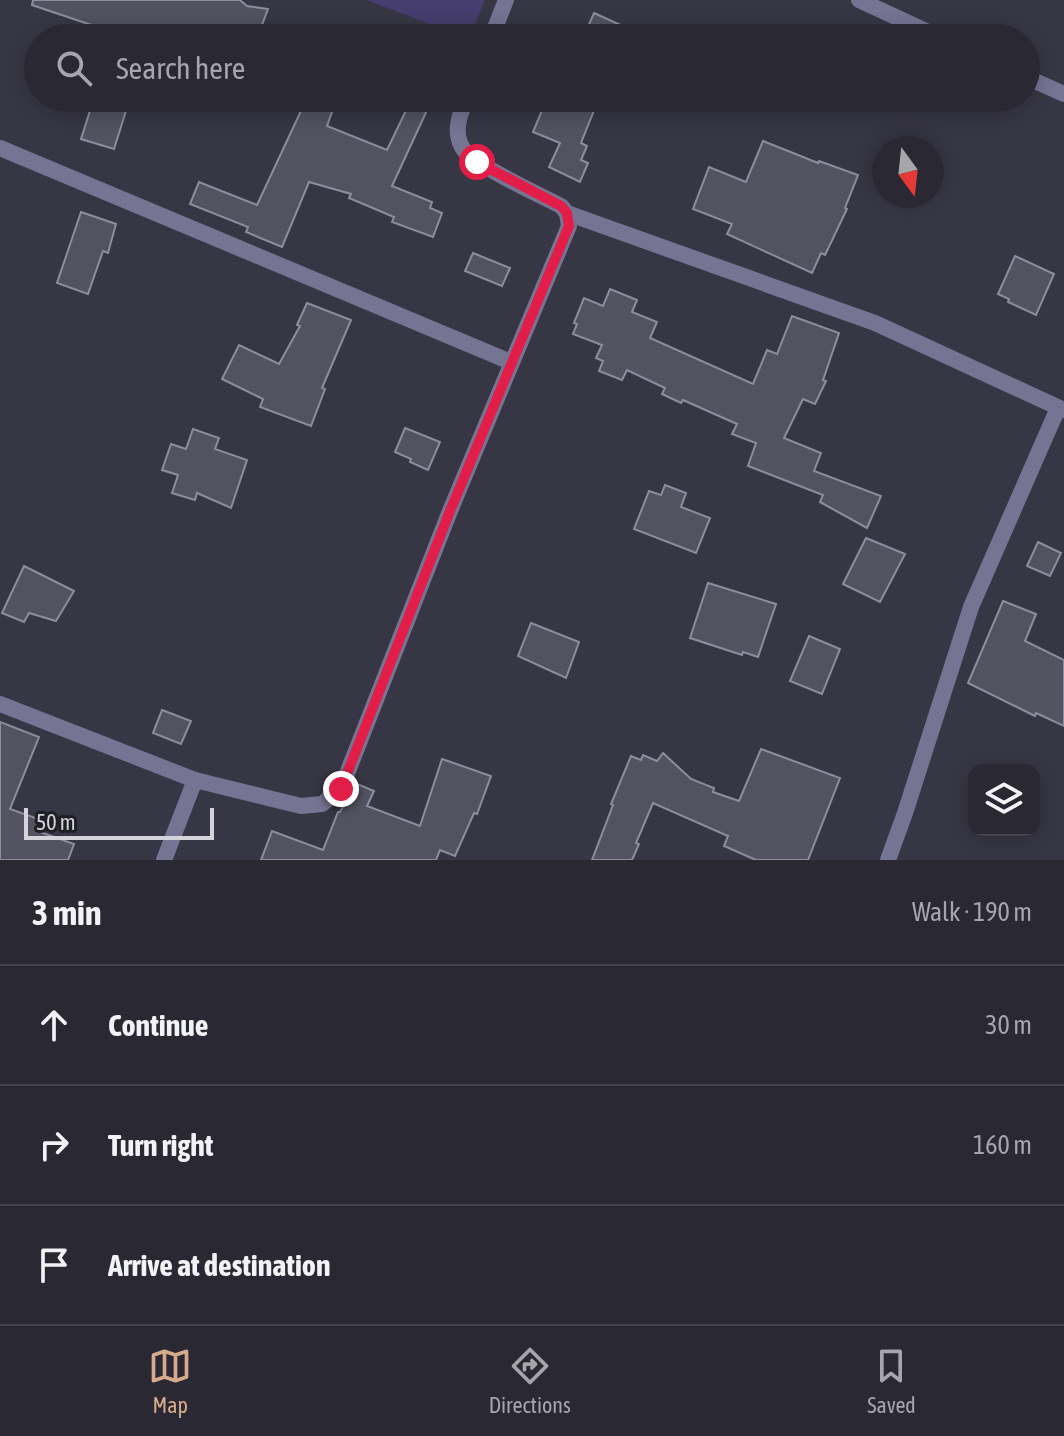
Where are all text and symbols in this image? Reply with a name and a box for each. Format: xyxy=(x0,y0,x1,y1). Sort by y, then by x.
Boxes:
search box xyxy=(24,24,1040,112)
icon: search xyxy=(52,46,96,90)
text: Search here xyxy=(116,51,245,85)
north arrow xyxy=(872,136,944,208)
route start xyxy=(459,144,495,180)
map controls xyxy=(968,764,1040,836)
button: layers xyxy=(968,764,1040,836)
route end xyxy=(323,771,359,807)
scale bar xyxy=(24,804,214,840)
text: 50 m xyxy=(36,809,76,835)
text: 3 min xyxy=(32,893,101,932)
text: Walk · 190 m xyxy=(912,897,1032,927)
icon: ahead xyxy=(32,1003,76,1047)
text: Continue xyxy=(108,1008,208,1042)
text: 30 m xyxy=(985,1010,1032,1040)
icon: right xyxy=(32,1123,76,1167)
text: Turn right xyxy=(108,1128,214,1162)
text: 160 m xyxy=(973,1130,1032,1160)
icon: arrive xyxy=(32,1243,76,1287)
text: Arrive at destination xyxy=(108,1248,330,1282)
tab: Map xyxy=(148,1344,192,1418)
tab: Directions xyxy=(489,1344,571,1418)
tab: Saved xyxy=(867,1344,916,1418)

